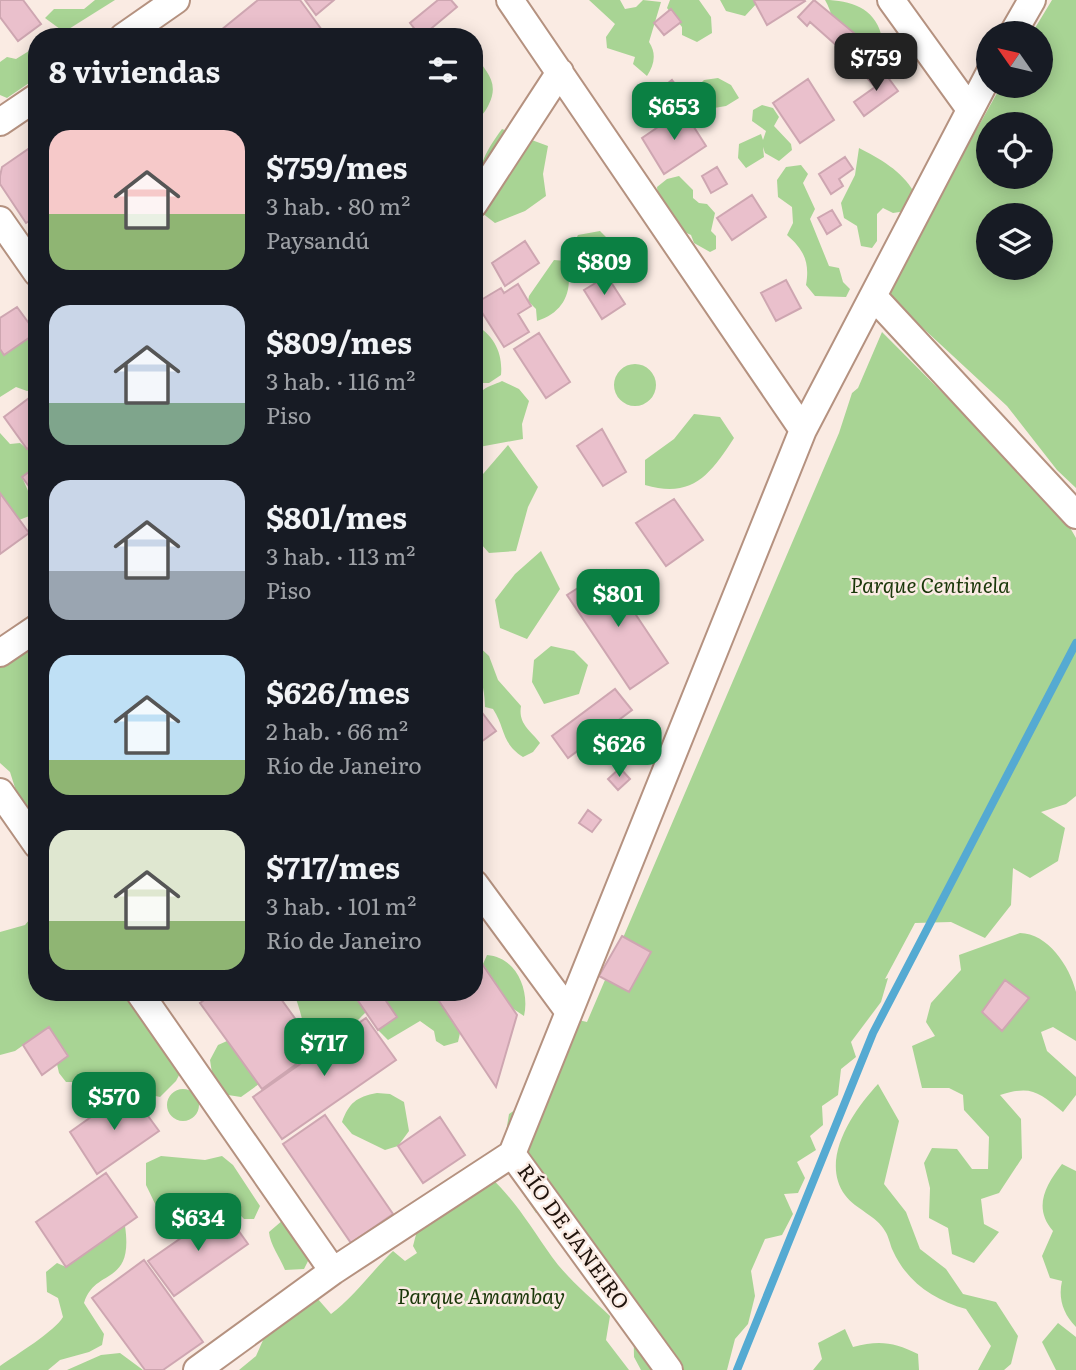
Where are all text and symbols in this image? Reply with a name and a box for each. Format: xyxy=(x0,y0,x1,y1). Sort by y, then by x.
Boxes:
north arrow xyxy=(976,21,1054,98)
map controls xyxy=(976,21,1053,280)
pin: $759 xyxy=(835,34,917,93)
text: $759 xyxy=(850,39,902,73)
text: 8 viviendas xyxy=(49,48,220,92)
icon: filters xyxy=(424,51,462,89)
pin: $653 xyxy=(633,82,715,142)
text: $653 xyxy=(648,88,700,122)
button: locate xyxy=(976,112,1053,189)
text: $759/mes xyxy=(266,144,408,188)
icon: home xyxy=(105,158,189,242)
text: 3 hab. · 80 m² xyxy=(266,188,410,222)
button: layers xyxy=(976,203,1053,280)
text: Paysandú xyxy=(266,222,370,256)
pin: $809 xyxy=(563,238,645,297)
text: $809 xyxy=(577,243,631,277)
text: $809/mes xyxy=(266,319,412,363)
icon: home xyxy=(105,333,189,417)
text: 3 hab. · 116 m² xyxy=(266,363,415,397)
text: Piso xyxy=(266,397,311,431)
text: $801/mes xyxy=(266,494,407,538)
icon: home xyxy=(105,508,189,592)
text: 3 hab. · 113 m² xyxy=(266,538,415,572)
park label: Parque Centinela xyxy=(850,568,1010,599)
pin: $801 xyxy=(577,570,659,629)
text: Piso xyxy=(266,572,311,606)
text: $801 xyxy=(593,575,643,609)
text: $626/mes xyxy=(266,669,410,713)
icon: home xyxy=(105,683,189,767)
text: 2 hab. · 66 m² xyxy=(266,713,408,747)
pin: $626 xyxy=(578,720,660,779)
text: $626 xyxy=(593,725,645,759)
text: Río de Janeiro xyxy=(266,747,422,781)
text: $717/mes xyxy=(266,844,400,888)
icon: home xyxy=(105,858,189,942)
text: 3 hab. · 101 m² xyxy=(266,888,416,922)
text: Río de Janeiro xyxy=(266,922,422,956)
pin: $717 xyxy=(283,1018,365,1078)
text: $717 xyxy=(300,1024,348,1058)
pin: $570 xyxy=(73,1072,155,1132)
text: $570 xyxy=(88,1078,140,1112)
street label: RÍO DE JANEIRO xyxy=(512,1156,638,1315)
pin: $634 xyxy=(157,1194,239,1253)
text: $634 xyxy=(171,1199,225,1233)
park label: Parque Amambay xyxy=(397,1279,565,1310)

